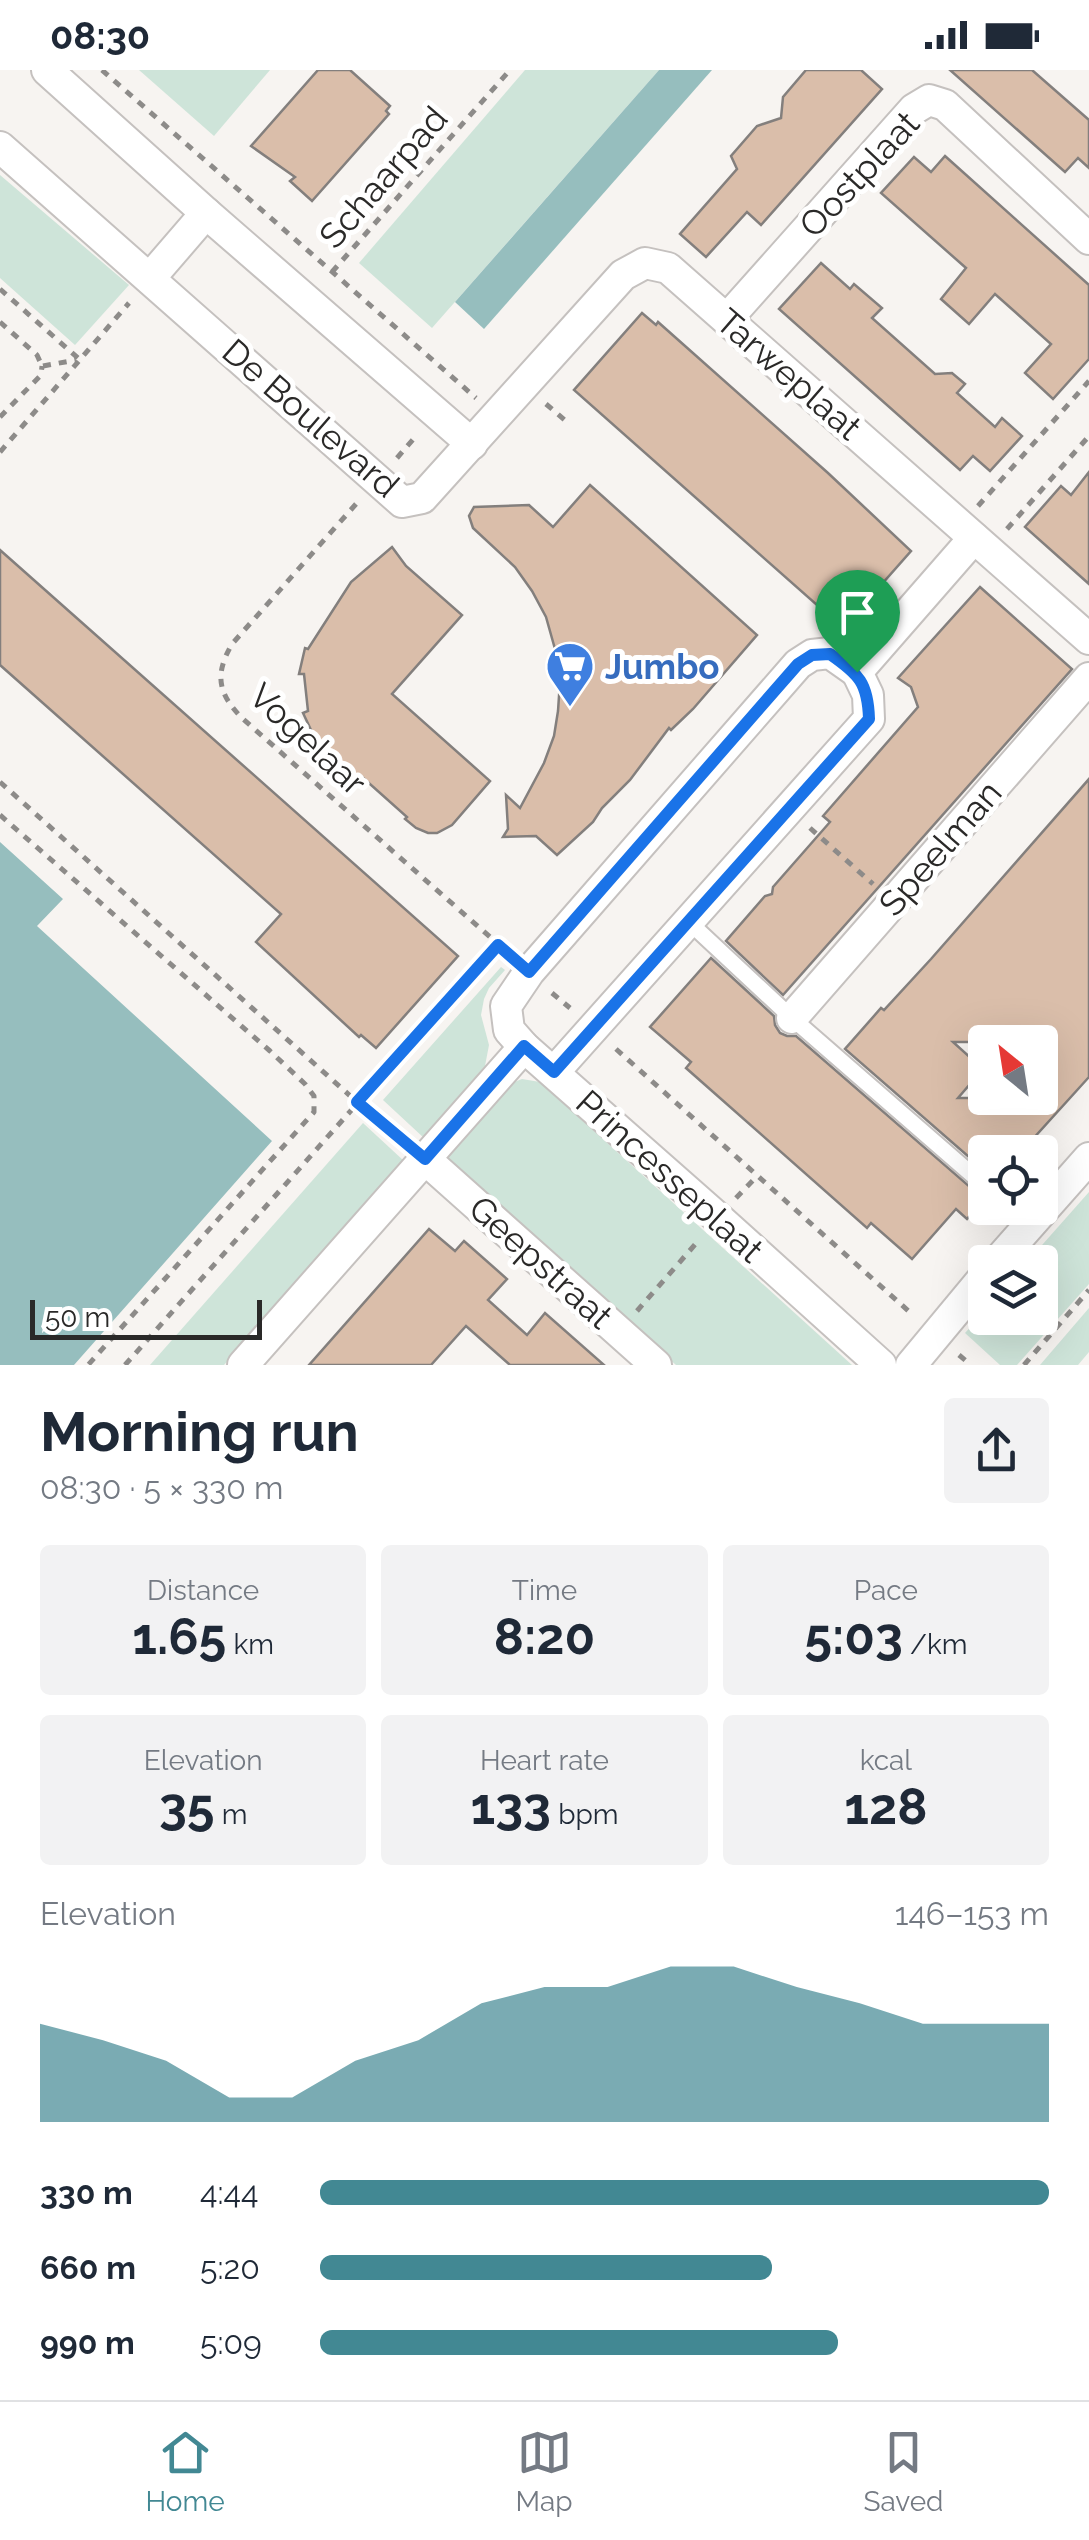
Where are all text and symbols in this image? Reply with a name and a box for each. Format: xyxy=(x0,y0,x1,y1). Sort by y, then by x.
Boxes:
text: 08:30 xyxy=(50,13,150,58)
street label: Schaarpad xyxy=(311,98,455,256)
street label: Oostplaat xyxy=(791,103,928,245)
street label: Tarweplaat xyxy=(708,300,870,448)
street label: De Boulevard xyxy=(215,330,407,506)
pin xyxy=(815,570,900,673)
icon: arrive xyxy=(830,585,885,640)
supermarket icon: Jumbo xyxy=(544,640,596,708)
place label: Jumbo xyxy=(605,646,720,687)
street label: Vogelaar xyxy=(241,675,375,803)
street label: Speelman xyxy=(870,772,1010,924)
north arrow xyxy=(968,1025,1058,1115)
map controls xyxy=(968,1025,1058,1335)
street label: Princesseplaat xyxy=(568,1082,772,1271)
button: locate xyxy=(968,1135,1058,1225)
street label: Geepstraat xyxy=(461,1187,621,1337)
button: layers xyxy=(968,1245,1058,1335)
scale bar xyxy=(30,1295,262,1340)
text: 50 m xyxy=(45,1301,110,1334)
button: share xyxy=(944,1398,1049,1503)
text: Morning run xyxy=(40,1399,359,1464)
text: 08:30 · 5 × 330 m xyxy=(40,1469,283,1506)
text: Distance xyxy=(147,1574,259,1607)
text: Time xyxy=(512,1574,577,1607)
text: Pace xyxy=(854,1574,918,1607)
text: 1.65 xyxy=(132,1607,226,1666)
text: 8:20 xyxy=(494,1607,595,1666)
text: 5:03 xyxy=(804,1607,903,1666)
text: km xyxy=(226,1628,274,1661)
text: /km xyxy=(903,1628,967,1661)
text: Elevation xyxy=(144,1744,263,1777)
text: Heart rate xyxy=(480,1744,609,1777)
text: kcal xyxy=(860,1744,912,1777)
text: 35 xyxy=(159,1777,215,1836)
text: 133 xyxy=(471,1777,551,1836)
text: 128 xyxy=(844,1777,927,1836)
text: m xyxy=(215,1798,247,1831)
text: bpm xyxy=(551,1798,618,1831)
text: Elevation xyxy=(40,1895,176,1932)
text: 146–153 m xyxy=(895,1895,1049,1932)
text: 330 m xyxy=(40,2174,133,2211)
text: 4:44 xyxy=(200,2174,258,2211)
text: 660 m xyxy=(40,2249,136,2286)
text: 5:20 xyxy=(200,2249,260,2286)
text: 990 m xyxy=(40,2324,135,2361)
text: 5:09 xyxy=(200,2324,262,2361)
tab: Home xyxy=(145,2425,225,2518)
tab: Map xyxy=(516,2425,573,2518)
tab: Saved xyxy=(863,2425,944,2518)

